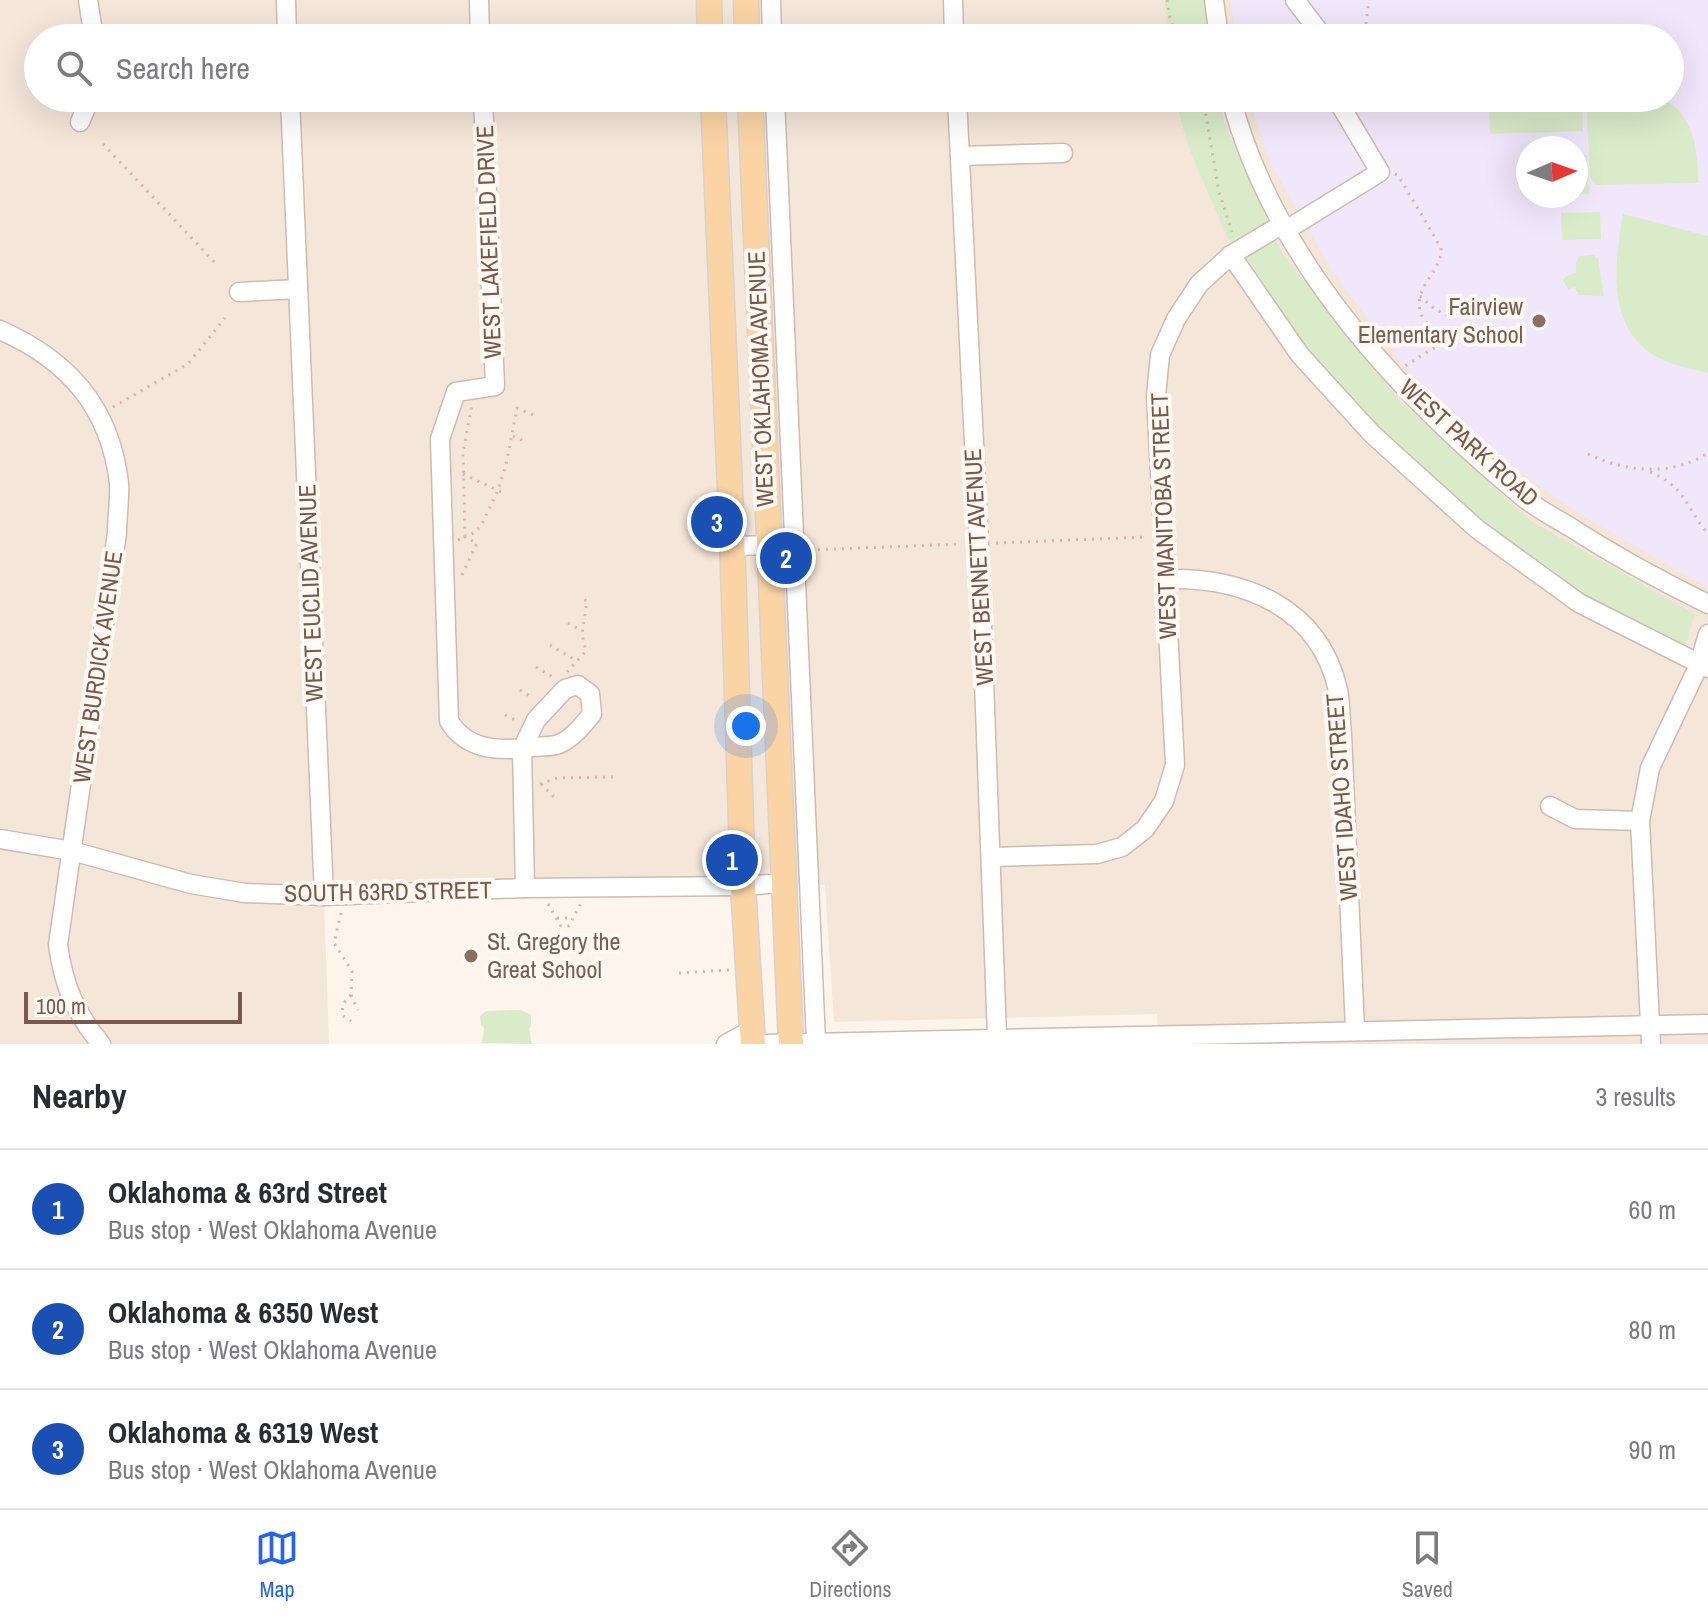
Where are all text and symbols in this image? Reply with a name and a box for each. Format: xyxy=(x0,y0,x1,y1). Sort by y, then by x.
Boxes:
search box xyxy=(24,24,1684,112)
icon: search xyxy=(52,46,96,90)
text: Search here xyxy=(116,48,250,88)
street label: WEST LAKEFIELD DRIVE xyxy=(468,125,508,359)
north arrow xyxy=(1516,136,1588,208)
street label: WEST OKLAHOMA AVENUE xyxy=(740,250,780,508)
place label: Fairview Elementary School xyxy=(1358,290,1524,350)
marker: Fairview Elementary School xyxy=(1530,312,1548,330)
street label: WEST PARK ROAD xyxy=(1393,371,1546,513)
street label: WEST MANITOBA STREET xyxy=(1143,392,1183,640)
street label: WEST BENNETT AVENUE xyxy=(956,448,1000,686)
street label: WEST EUCLID AVENUE xyxy=(290,484,330,703)
pin: 3 xyxy=(691,492,743,552)
pin: 2 xyxy=(760,528,812,588)
street label: WEST BURDICK AVENUE xyxy=(65,549,129,785)
street label: WEST IDAHO STREET xyxy=(1318,692,1364,902)
your location xyxy=(726,706,766,746)
pin: 1 xyxy=(706,830,758,890)
street label: SOUTH 63RD STREET xyxy=(284,873,492,909)
place label: St. Gregory the Great School xyxy=(487,925,620,985)
marker: St. Gregory the Great School xyxy=(462,947,480,965)
scale bar xyxy=(24,988,242,1024)
text: 100 m xyxy=(36,991,86,1021)
text: Nearby xyxy=(32,1073,127,1119)
text: 3 results xyxy=(1595,1079,1676,1114)
text: Oklahoma & 63rd Street xyxy=(108,1172,387,1212)
text: 1 xyxy=(52,1192,64,1227)
text: 60 m xyxy=(1629,1192,1676,1227)
text: Bus stop · West Oklahoma Avenue xyxy=(108,1212,437,1247)
text: Oklahoma & 6350 West xyxy=(108,1292,378,1332)
text: 2 xyxy=(52,1312,64,1347)
text: 80 m xyxy=(1629,1312,1676,1347)
text: Bus stop · West Oklahoma Avenue xyxy=(108,1332,437,1367)
text: Oklahoma & 6319 West xyxy=(108,1412,378,1452)
text: 3 xyxy=(52,1432,64,1467)
text: 90 m xyxy=(1629,1432,1676,1467)
text: Bus stop · West Oklahoma Avenue xyxy=(108,1452,437,1487)
tab: Map xyxy=(255,1526,299,1604)
tab: Directions xyxy=(809,1526,892,1604)
tab: Saved xyxy=(1402,1526,1453,1604)

